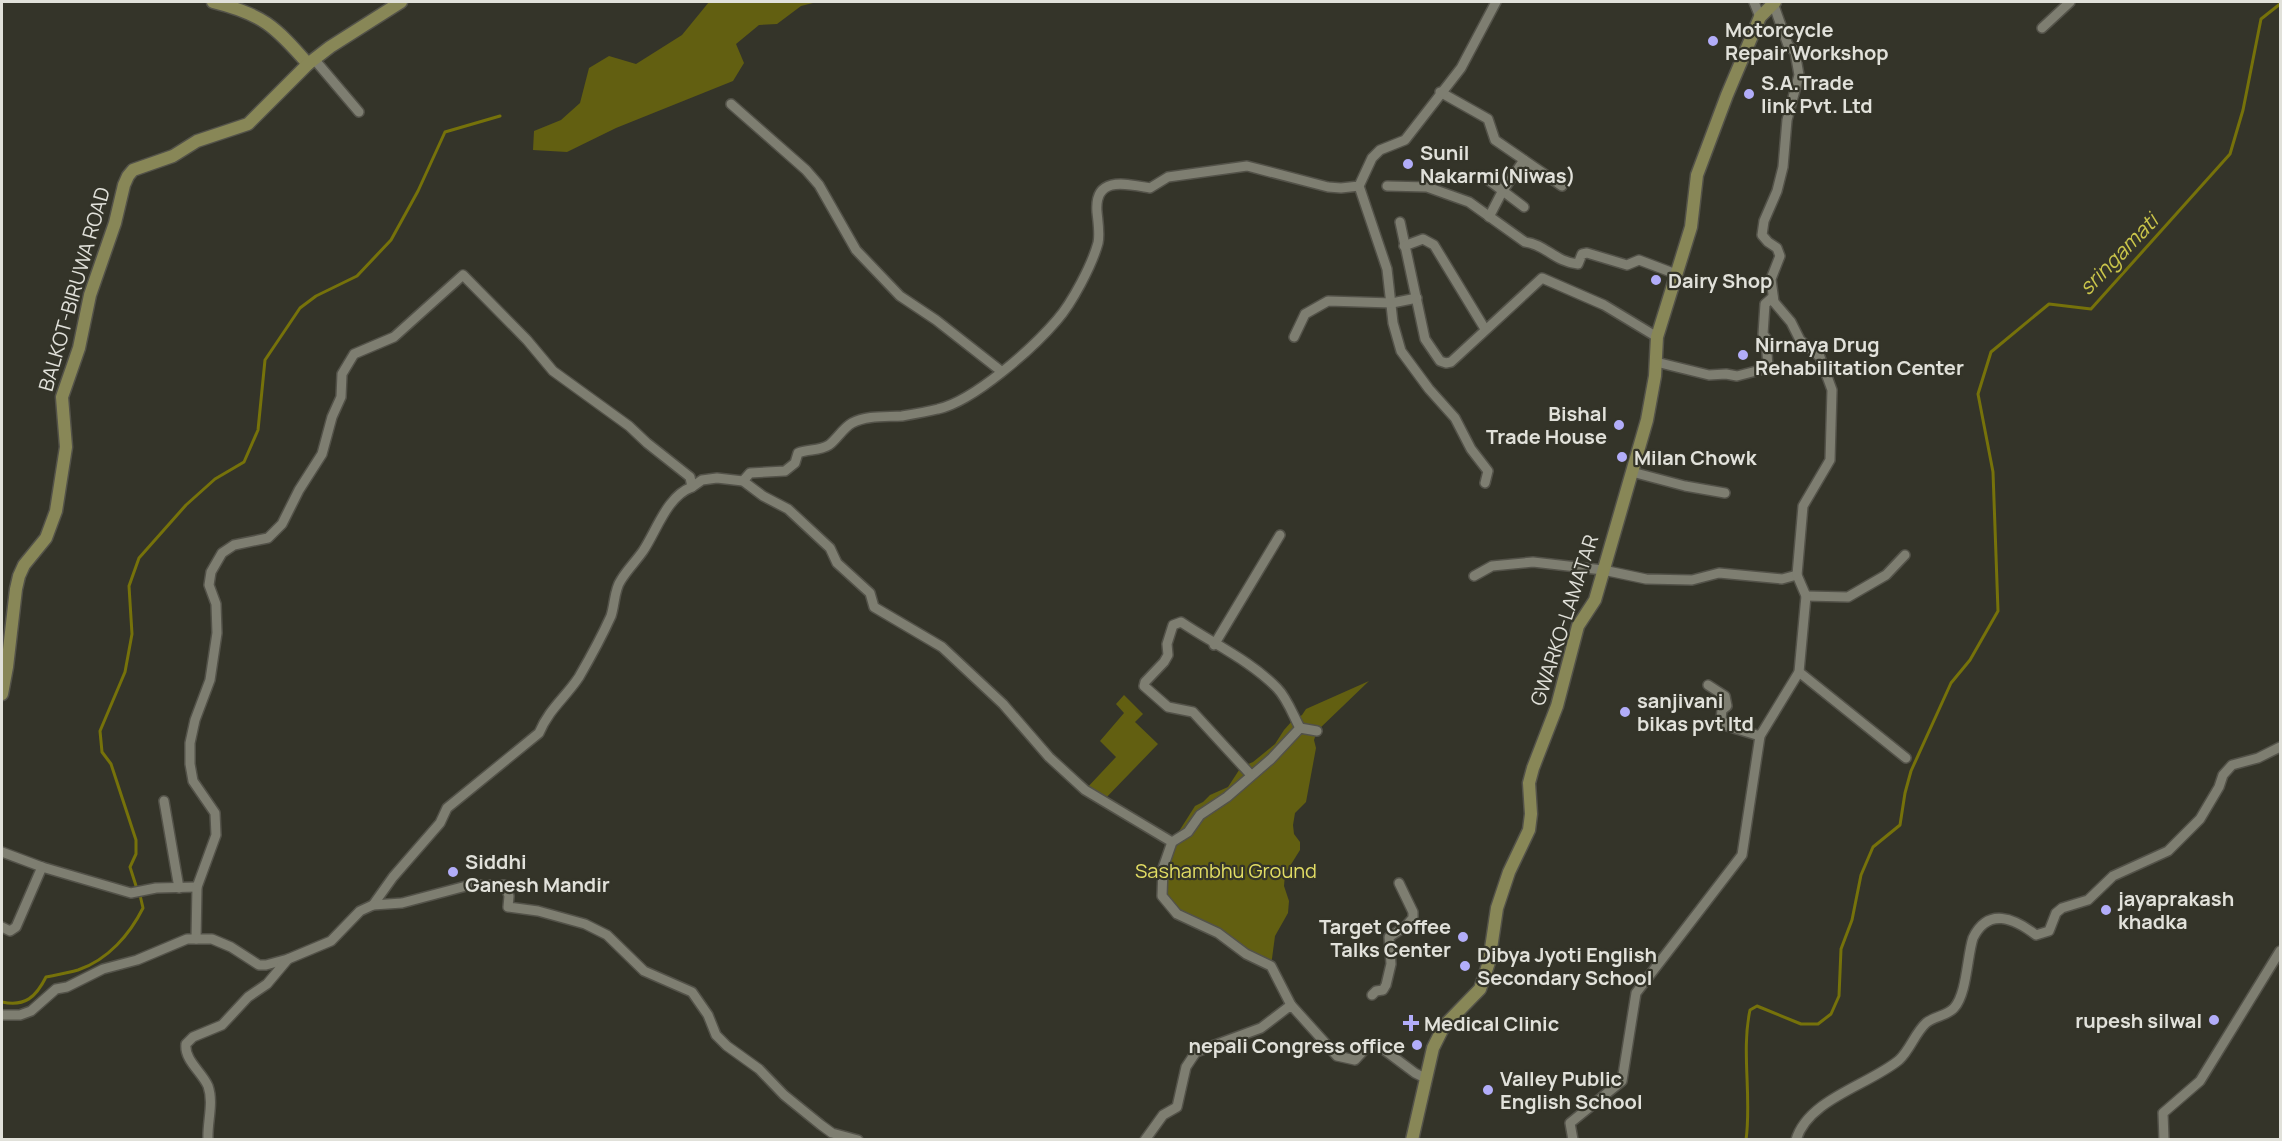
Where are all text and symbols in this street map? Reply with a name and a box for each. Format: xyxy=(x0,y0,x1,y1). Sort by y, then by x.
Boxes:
place label: Motorcycle Repair Workshop xyxy=(1725,16,1889,66)
marker: Motorcycle Repair Workshop xyxy=(1706,34,1720,48)
place label: S.A.Trade link Pvt. Ltd xyxy=(1761,69,1873,119)
marker: S.A.Trade link Pvt. Ltd xyxy=(1742,87,1756,101)
place label: Sunil Nakarmi(Niwas) xyxy=(1420,139,1576,189)
marker: Sunil Nakarmi(Niwas) xyxy=(1401,157,1415,171)
street label: BALKOT-BIRUWA ROAD xyxy=(32,184,116,394)
water label: sringamati xyxy=(2072,205,2166,301)
place label: Dairy Shop xyxy=(1668,267,1772,294)
marker: Dairy Shop xyxy=(1649,273,1663,287)
place label: Nirnaya Drug Rehabilitation Center xyxy=(1755,331,1964,381)
marker: Nirnaya Drug Rehabilitation Center xyxy=(1736,348,1750,362)
place label: Bishal Trade House xyxy=(1486,400,1607,450)
marker: Bishal Trade House xyxy=(1612,418,1626,432)
place label: Milan Chowk xyxy=(1634,444,1758,471)
marker: Milan Chowk xyxy=(1615,450,1629,464)
street label: GWARKO-LAMATAR xyxy=(1524,531,1604,709)
place label: sanjivani bikas pvt ltd xyxy=(1637,687,1754,737)
marker: sanjivani bikas pvt ltd xyxy=(1618,705,1632,719)
place label: Siddhi Ganesh Mandir xyxy=(465,848,610,898)
park label: Sashambhu Ground xyxy=(1135,857,1317,884)
marker: Siddhi Ganesh Mandir xyxy=(446,865,460,879)
place label: jayaprakash khadka xyxy=(2117,885,2234,935)
marker: jayaprakash khadka xyxy=(2099,903,2113,917)
place label: Target Coffee Talks Center xyxy=(1319,913,1451,963)
marker: Target Coffee Talks Center xyxy=(1456,930,1470,944)
place label: Dibya Jyoti English Secondary School xyxy=(1477,941,1657,991)
marker: Dibya Jyoti English Secondary School xyxy=(1458,959,1472,973)
place label: rupesh silwal xyxy=(2075,1007,2202,1034)
place label: Medical Clinic xyxy=(1424,1010,1559,1037)
marker: rupesh silwal xyxy=(2207,1013,2221,1027)
marker: Medical Clinic xyxy=(1402,1014,1420,1032)
place label: nepali Congress office xyxy=(1189,1032,1405,1059)
marker: nepali Congress office xyxy=(1410,1038,1424,1052)
place label: Valley Public English School xyxy=(1500,1065,1643,1115)
marker: Valley Public English School xyxy=(1481,1083,1495,1097)

